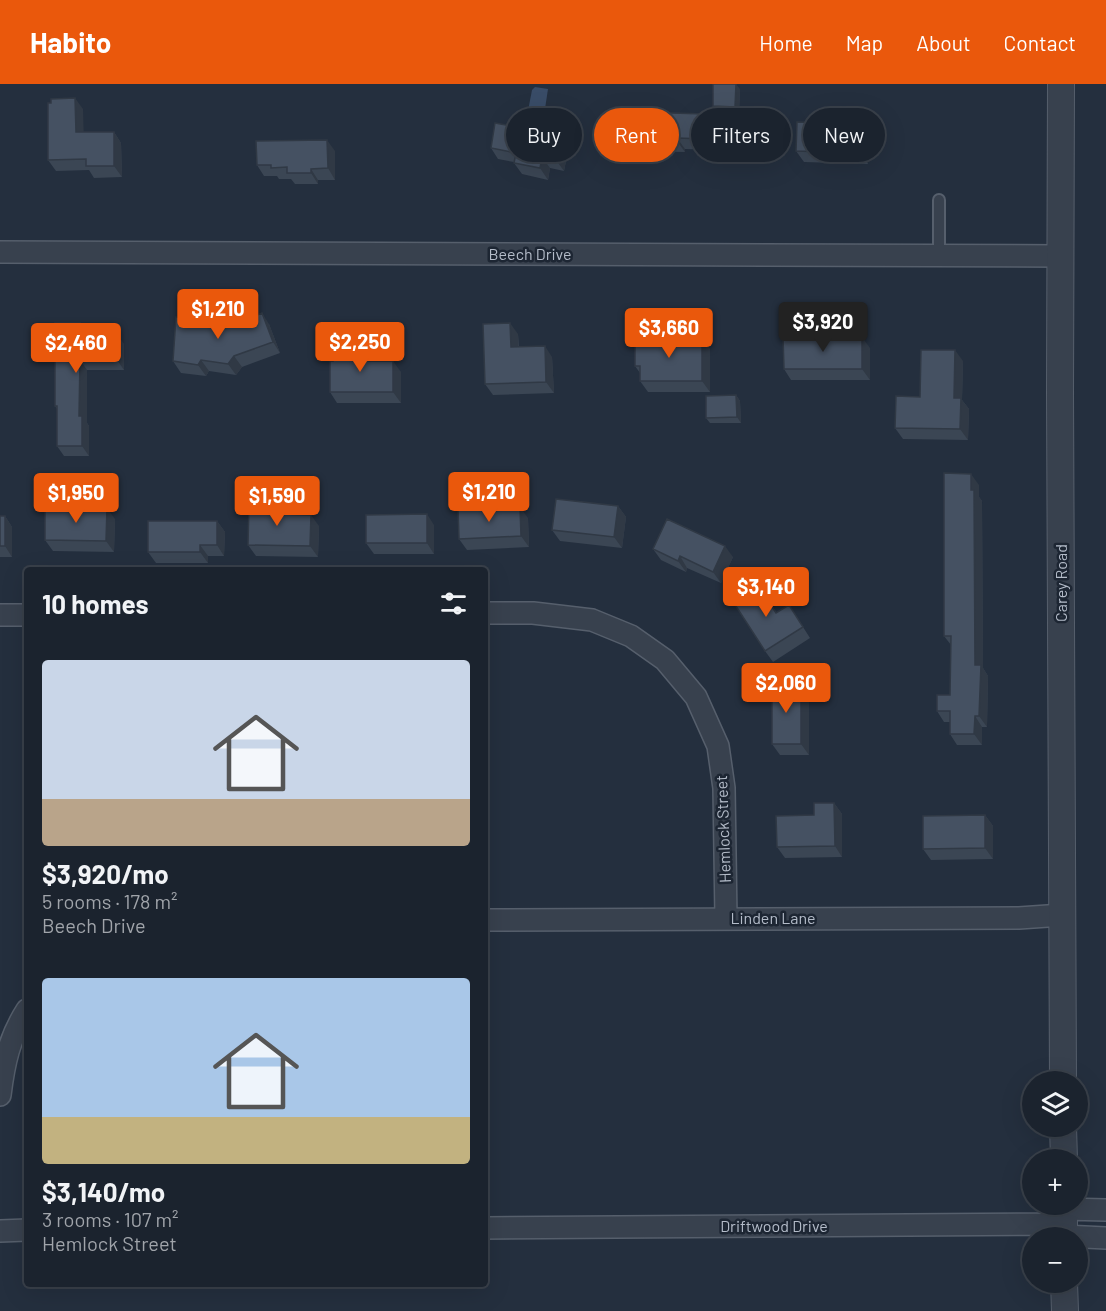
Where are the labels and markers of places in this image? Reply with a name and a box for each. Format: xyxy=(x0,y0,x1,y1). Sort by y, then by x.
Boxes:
pin: $1,210 xyxy=(169,289,267,340)
pin: $3,920 xyxy=(774,302,872,353)
pin: $3,660 xyxy=(620,308,718,359)
pin: $2,250 xyxy=(311,322,409,373)
pin: $2,460 xyxy=(27,323,125,374)
pin: $1,210 xyxy=(440,472,538,523)
pin: $1,950 xyxy=(27,473,125,524)
pin: $1,590 xyxy=(228,476,326,527)
pin: $3,140 xyxy=(717,567,815,618)
pin: $2,060 xyxy=(737,663,835,714)

